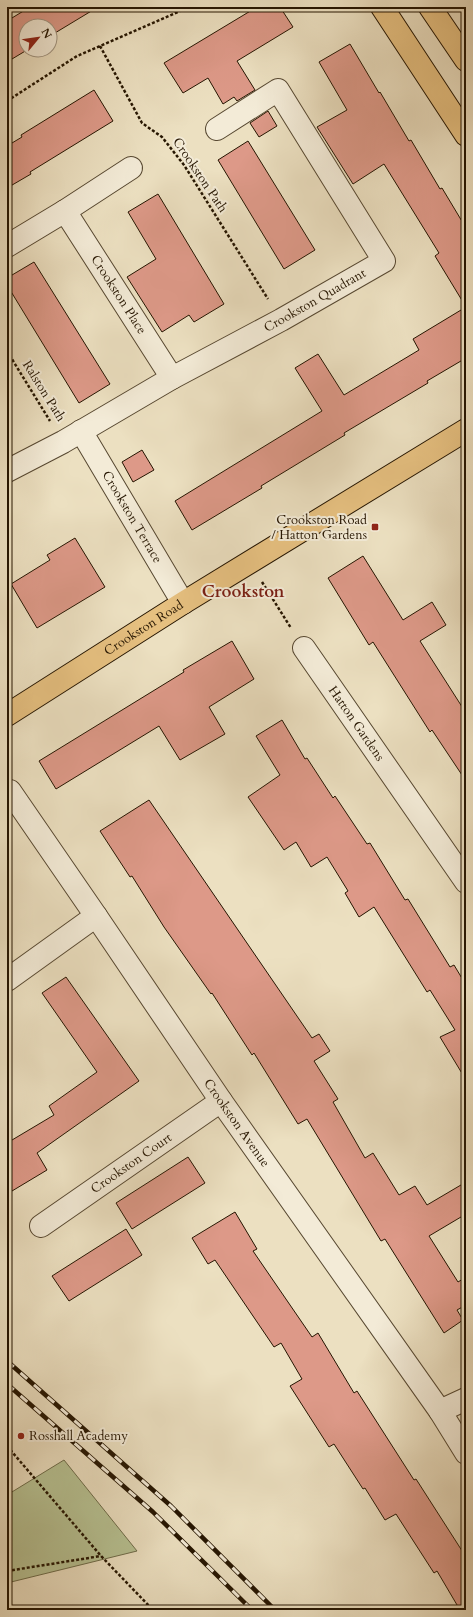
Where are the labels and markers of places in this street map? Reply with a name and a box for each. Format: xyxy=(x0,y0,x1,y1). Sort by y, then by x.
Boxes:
place label: Crookston Road / Hatton Gardens xyxy=(271,511,367,544)
marker: Crookston Road / Hatton Gardens xyxy=(370,522,380,532)
place label: Rosshall Academy xyxy=(29,1427,128,1445)
marker: Rosshall Academy xyxy=(16,1431,26,1441)

